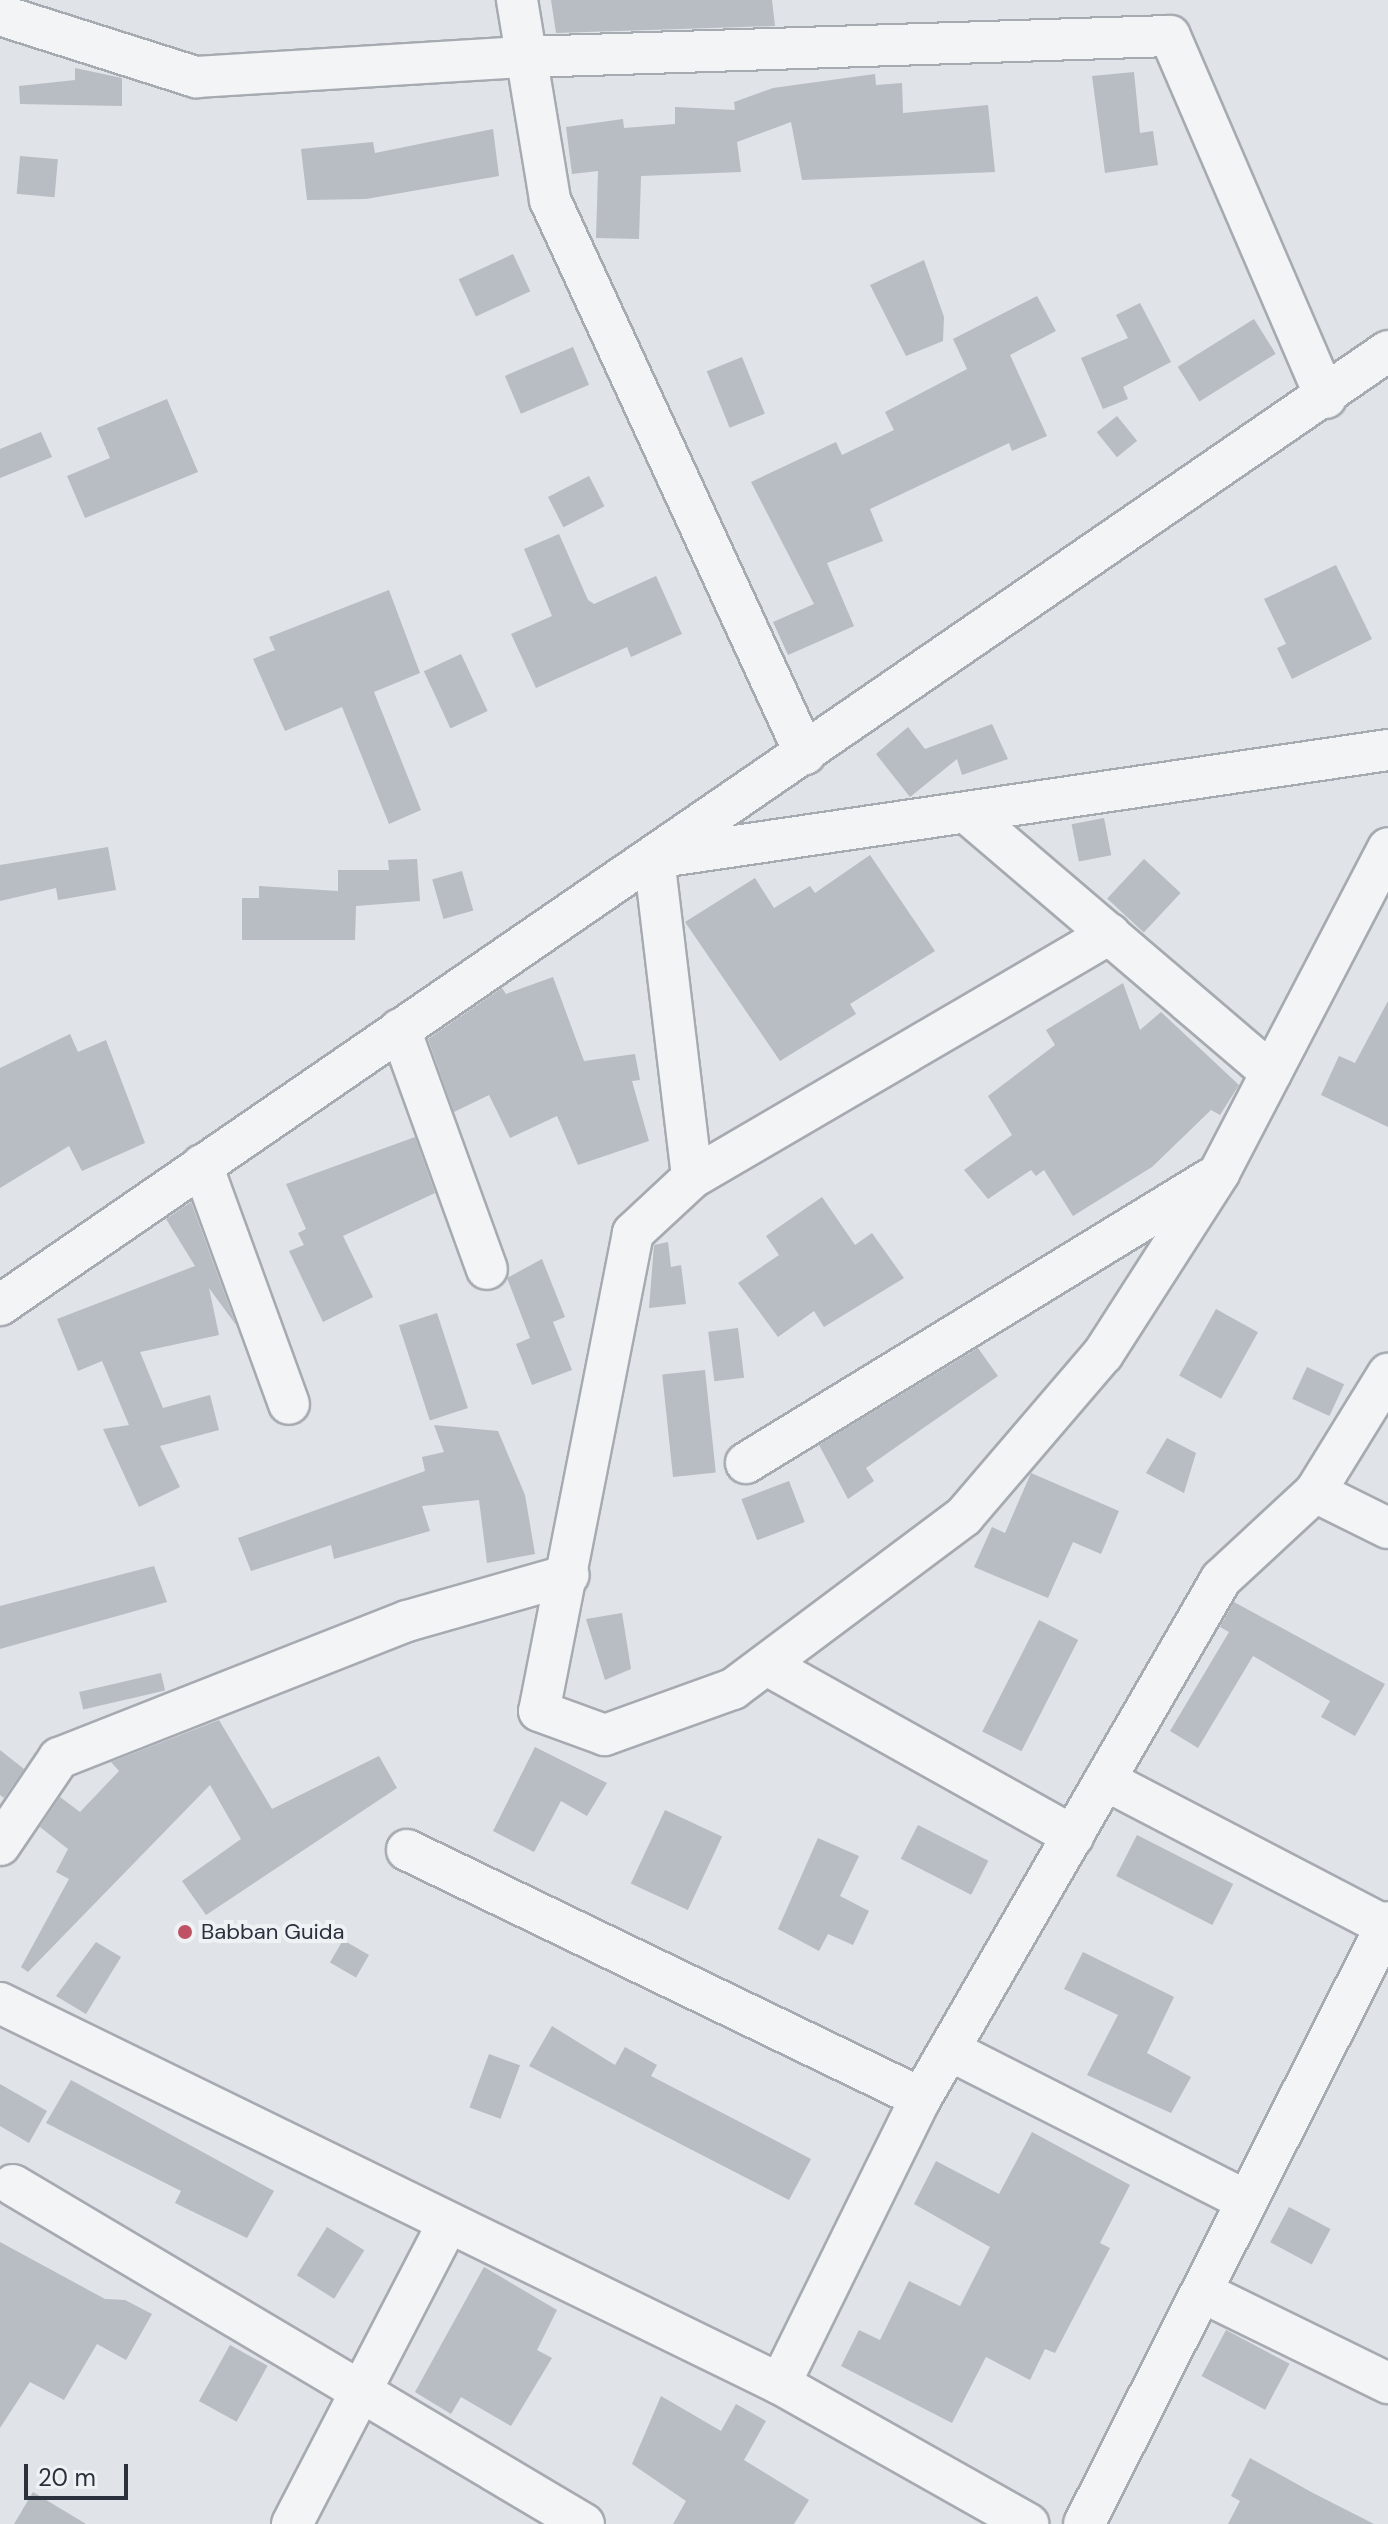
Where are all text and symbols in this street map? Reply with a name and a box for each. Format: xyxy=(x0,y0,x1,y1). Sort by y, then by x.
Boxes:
place label: Babban Guida xyxy=(201,1919,345,1945)
marker: Babban Guida xyxy=(176,1923,194,1941)
scale bar xyxy=(28,2448,132,2498)
text: 20 m xyxy=(38,2462,96,2493)

